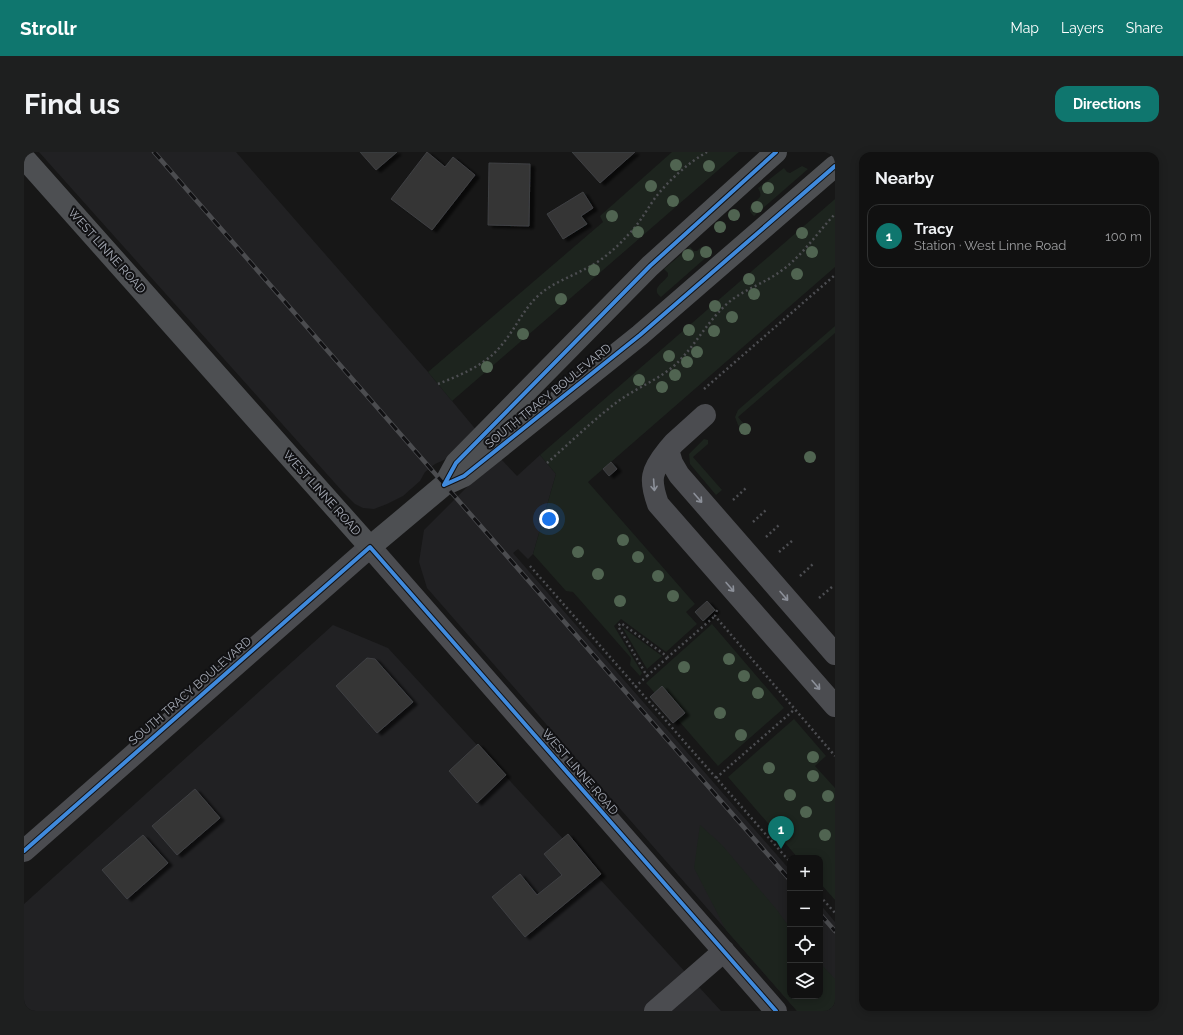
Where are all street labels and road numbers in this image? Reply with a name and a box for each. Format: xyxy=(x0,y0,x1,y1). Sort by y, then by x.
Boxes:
street label: WEST LINNE ROAD xyxy=(65,206,149,297)
street label: SOUTH TRACY BOULEVARD xyxy=(482,341,614,451)
street label: WEST LINNE ROAD xyxy=(280,448,364,539)
street label: SOUTH TRACY BOULEVARD xyxy=(126,634,255,748)
street label: WEST LINNE ROAD xyxy=(539,726,621,818)

